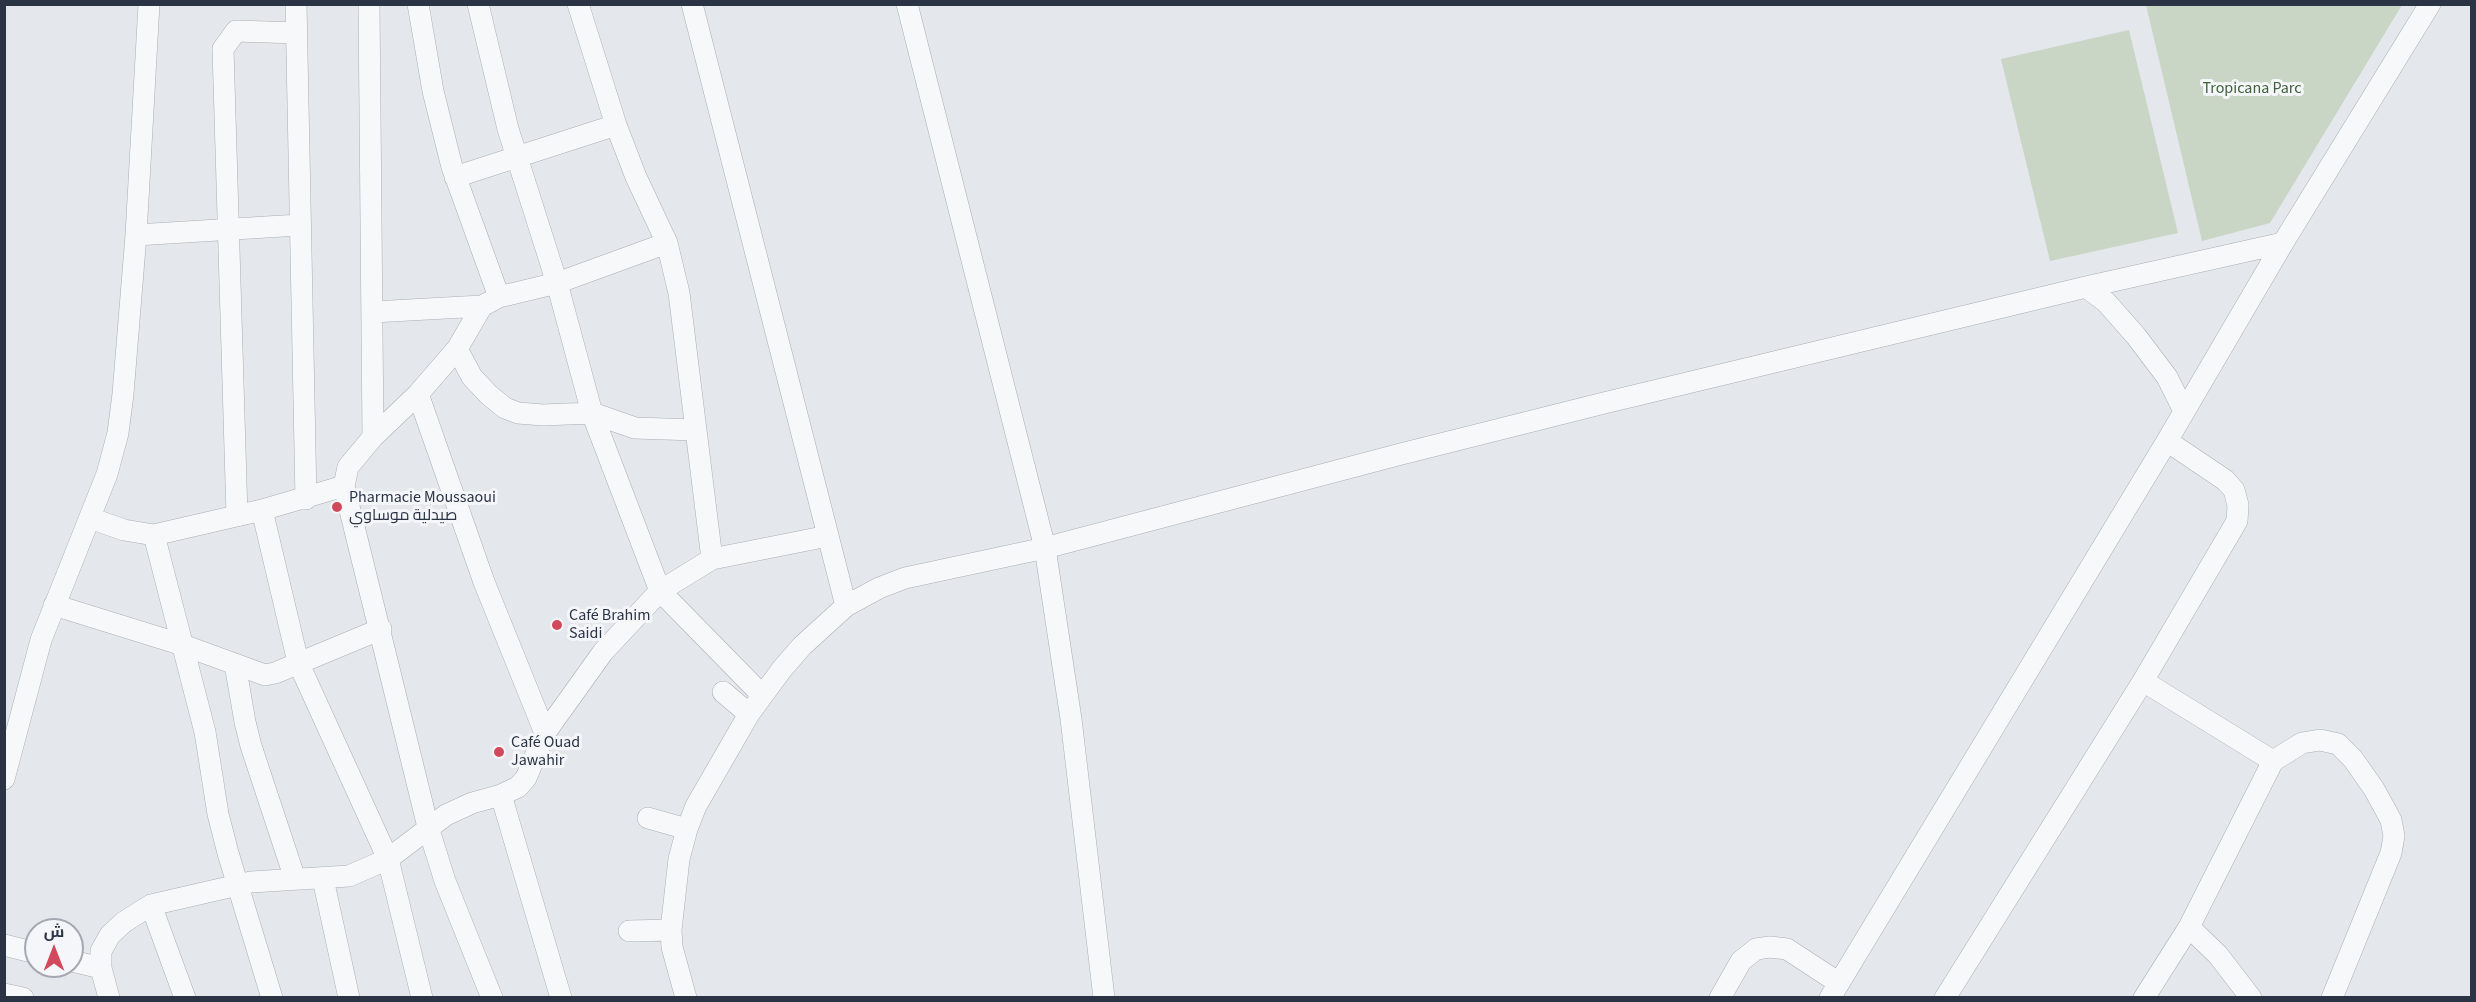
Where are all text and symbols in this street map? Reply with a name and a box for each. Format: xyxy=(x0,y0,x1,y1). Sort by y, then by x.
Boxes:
park label: Tropicana Parc xyxy=(2202,79,2302,99)
place label: Pharmacie Moussaoui صيدلية موساوي xyxy=(349,488,496,526)
marker: Pharmacie Moussaoui صيدلية موساوي xyxy=(330,500,344,514)
place label: Café Brahim Saidi xyxy=(569,606,650,644)
marker: Café Brahim Saidi xyxy=(550,618,564,632)
place label: Café Ouad Jawahir xyxy=(511,733,580,771)
marker: Café Ouad Jawahir xyxy=(492,745,506,759)
north arrow xyxy=(24,918,84,978)
text: ش xyxy=(44,921,64,943)

